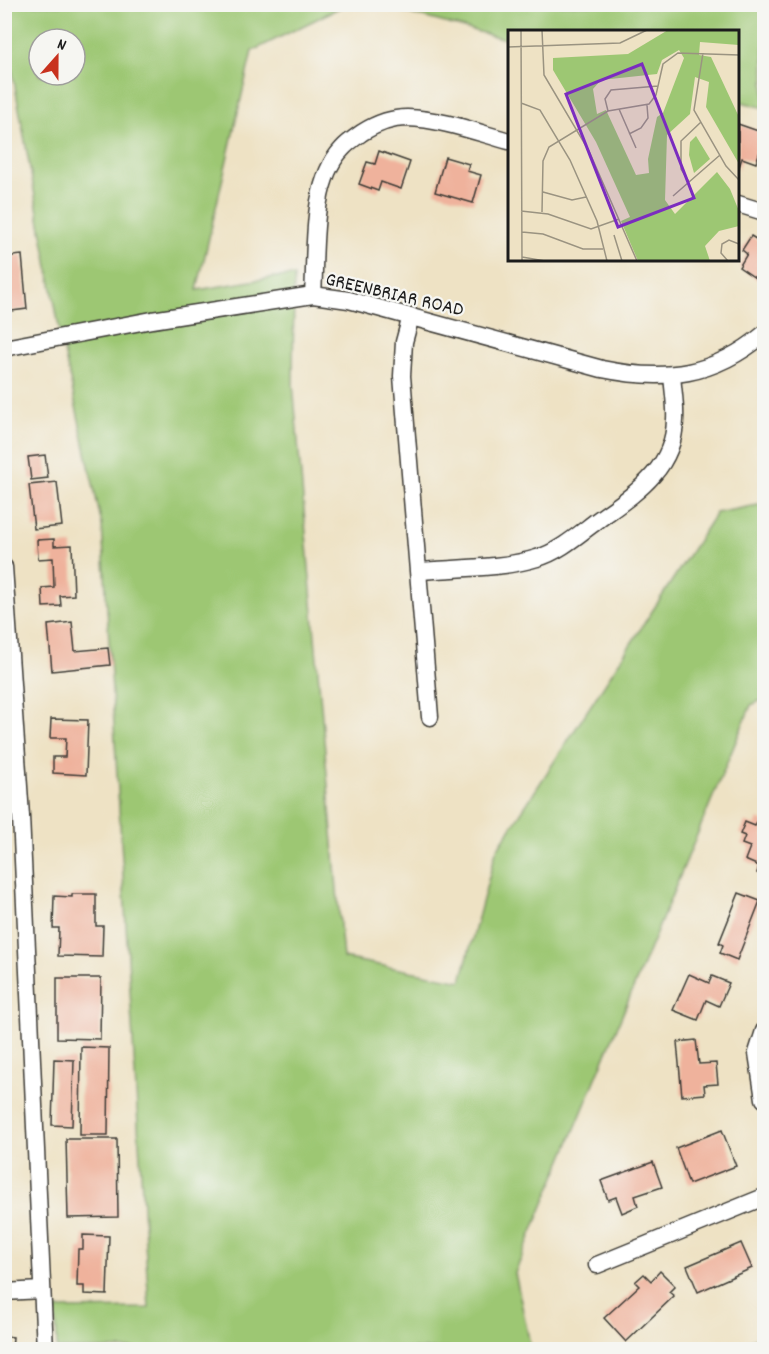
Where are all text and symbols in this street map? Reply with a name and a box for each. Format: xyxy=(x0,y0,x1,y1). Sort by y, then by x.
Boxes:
north arrow xyxy=(27,27,87,87)
inset map xyxy=(508,30,739,261)
text: N xyxy=(54,33,69,58)
street label: GREENBRIAR ROAD xyxy=(322,266,466,325)

